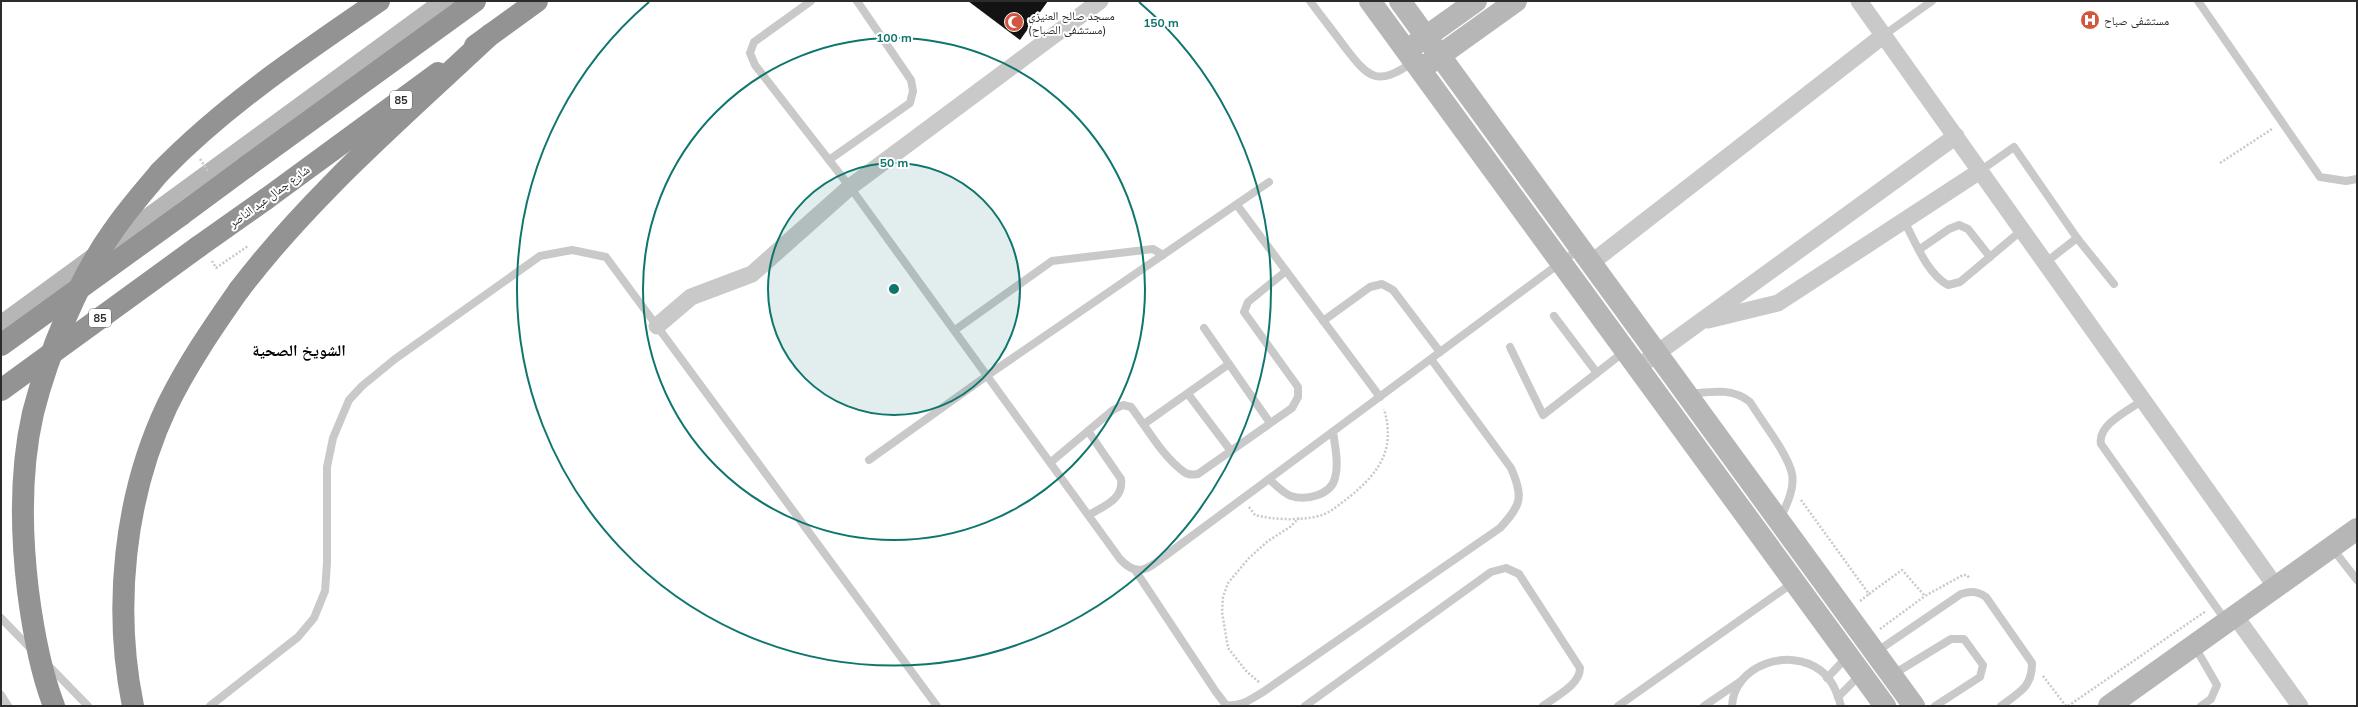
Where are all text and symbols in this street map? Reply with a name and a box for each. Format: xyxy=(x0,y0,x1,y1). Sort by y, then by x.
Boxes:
place label: مسجد صالح العنيزي (مستشفى الصباح) xyxy=(1028,8,1115,37)
hospital icon: مستشفى صباح xyxy=(2079,9,2101,31)
mosque icon: مسجد صالح العنيزي (مستشفى الصباح) xyxy=(1003,11,1025,33)
place label: مستشفى صباح xyxy=(2104,13,2169,28)
text: 150 m xyxy=(1143,15,1179,30)
text: 100 m xyxy=(876,30,912,45)
road number: 85 xyxy=(390,91,412,109)
text: 50 m xyxy=(880,155,908,170)
street label: شارع جمال عبد الناصر xyxy=(225,162,313,232)
centre of rings xyxy=(887,282,901,296)
road number: 85 xyxy=(89,309,111,327)
district label: الشويخ الصحية xyxy=(252,340,346,361)

